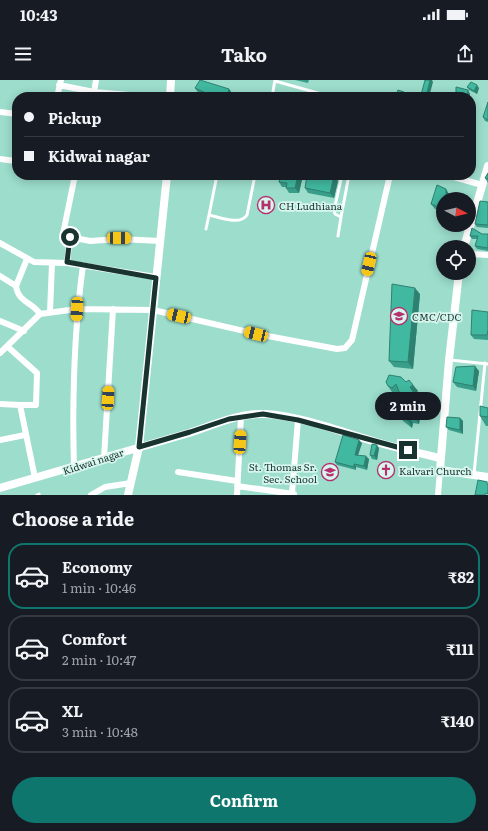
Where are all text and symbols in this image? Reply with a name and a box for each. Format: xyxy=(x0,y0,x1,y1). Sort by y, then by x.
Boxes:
text: 10:43 xyxy=(20,3,58,26)
text: Tako xyxy=(221,41,267,68)
icon: menu xyxy=(12,43,34,65)
icon: share xyxy=(454,43,476,65)
text: Pickup xyxy=(48,106,101,129)
text: Kidwai nagar xyxy=(48,144,150,167)
north arrow xyxy=(436,192,476,232)
map controls xyxy=(436,192,476,280)
hospital icon: CH Ludhiana xyxy=(256,195,276,215)
place label: CH Ludhiana xyxy=(279,198,343,213)
route start xyxy=(61,228,79,246)
car xyxy=(107,232,131,244)
button: locate xyxy=(436,240,476,280)
car xyxy=(360,251,378,277)
car xyxy=(70,297,84,321)
school or university icon: CMC/CDC xyxy=(389,306,409,326)
car xyxy=(166,307,192,325)
place label: CMC/CDC xyxy=(412,309,461,324)
car xyxy=(243,325,269,343)
car xyxy=(101,386,115,410)
callout: 2 min xyxy=(375,392,441,420)
text: 2 min xyxy=(390,396,426,415)
car xyxy=(233,430,247,454)
route end xyxy=(399,441,417,459)
street label: Kidwai nagar xyxy=(60,444,126,478)
place label: St. Thomas Sr. Sec. School xyxy=(249,459,318,486)
church icon: Kalvari Church xyxy=(376,460,396,480)
school or university icon: St. Thomas Sr. Sec. School xyxy=(320,462,340,482)
place label: Kalvari Church xyxy=(399,463,472,478)
text: Choose a ride xyxy=(12,505,134,532)
text: Economy xyxy=(62,555,132,578)
icon: car xyxy=(14,558,50,594)
text: ₹82 xyxy=(448,565,474,588)
text: 1 min · 10:46 xyxy=(62,578,136,597)
text: Comfort xyxy=(62,627,127,650)
icon: car xyxy=(14,630,50,666)
text: ₹111 xyxy=(446,637,474,660)
text: 2 min · 10:47 xyxy=(62,650,136,669)
text: XL xyxy=(62,699,83,722)
icon: car xyxy=(14,702,50,738)
text: ₹140 xyxy=(441,709,474,732)
text: 3 min · 10:48 xyxy=(62,722,138,741)
button: Confirm xyxy=(12,777,476,823)

